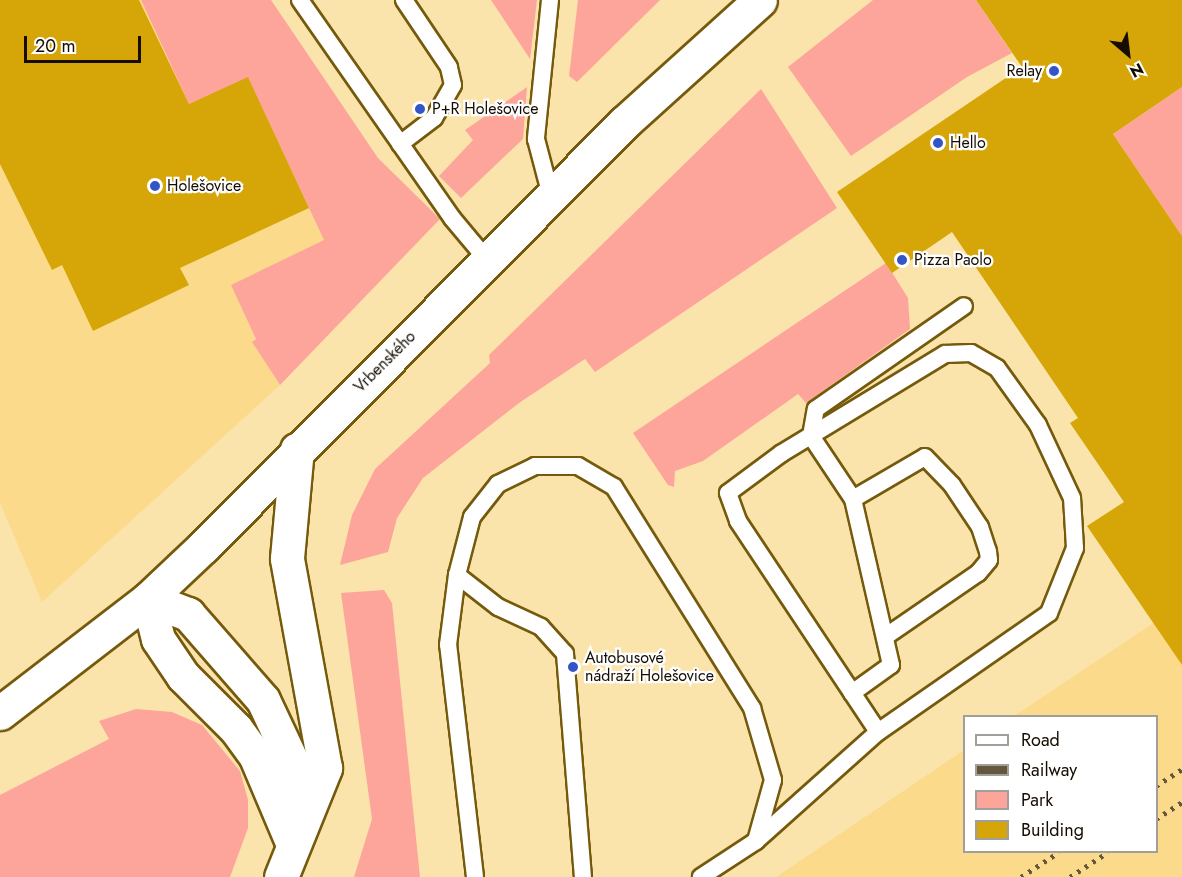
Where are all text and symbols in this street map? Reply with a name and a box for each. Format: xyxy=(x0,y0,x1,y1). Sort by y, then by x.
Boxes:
scale bar xyxy=(27,24,144,62)
north arrow xyxy=(1098,24,1158,84)
text: 20 m xyxy=(35,33,75,59)
text: N xyxy=(1126,57,1148,83)
place label: Relay xyxy=(1006,61,1042,81)
marker: Relay xyxy=(1047,64,1061,78)
place label: P+R Holešovice xyxy=(432,99,538,119)
marker: P+R Holešovice xyxy=(413,102,427,116)
place label: Hello xyxy=(950,133,986,153)
marker: Hello xyxy=(931,136,945,150)
place label: Holešovice xyxy=(167,176,241,196)
marker: Holešovice xyxy=(148,179,162,193)
place label: Pizza Paolo xyxy=(914,250,992,270)
marker: Pizza Paolo xyxy=(895,253,909,267)
street label: Vrbenského xyxy=(350,327,420,397)
place label: Autobusové nádraží Holešovice xyxy=(585,648,714,686)
marker: Autobusové nádraží Holešovice xyxy=(566,660,580,674)
legend xyxy=(963,715,1158,853)
text: Road xyxy=(1021,727,1060,753)
text: Railway xyxy=(1021,757,1077,783)
text: Park xyxy=(1021,787,1053,813)
text: Building xyxy=(1021,817,1084,843)

